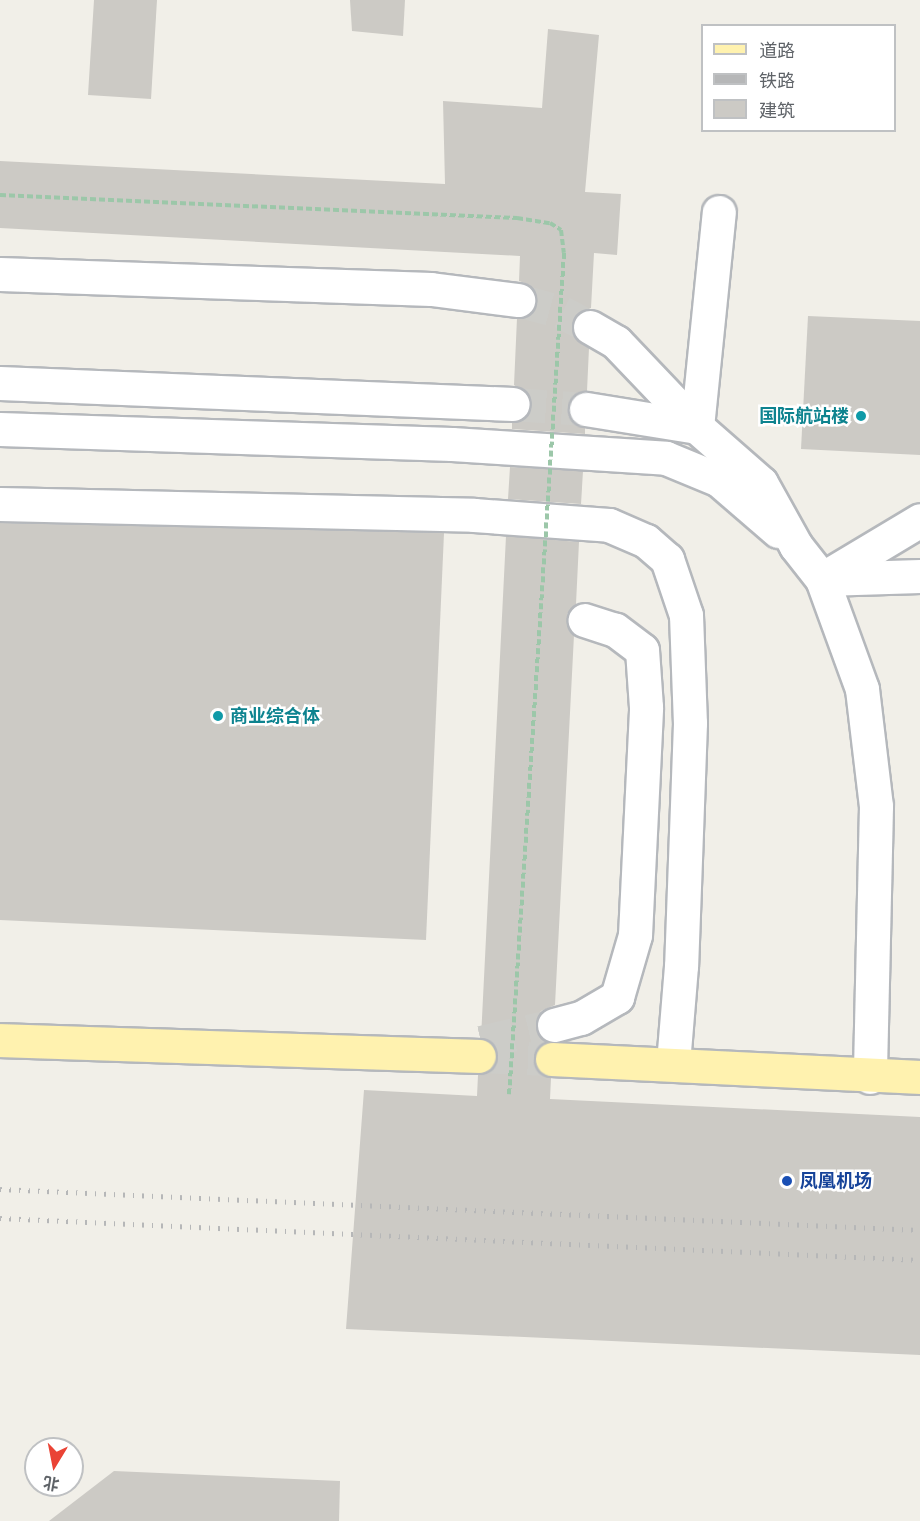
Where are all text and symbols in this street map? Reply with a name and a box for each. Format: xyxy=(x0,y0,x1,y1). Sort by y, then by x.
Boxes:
legend xyxy=(701,24,896,132)
text: 道路 xyxy=(759,40,795,62)
text: 铁路 xyxy=(759,70,795,92)
text: 建筑 xyxy=(759,100,795,122)
place label: 国际航站楼 xyxy=(759,405,849,427)
marker: 国际航站楼 xyxy=(854,409,868,423)
place label: 商业综合体 xyxy=(230,705,320,727)
marker: 商业综合体 xyxy=(211,709,225,723)
place label: 凤凰机场 xyxy=(800,1170,872,1192)
marker: 凤凰机场 xyxy=(778,1172,796,1190)
north arrow xyxy=(24,1437,84,1497)
text: 北 xyxy=(42,1472,61,1494)

